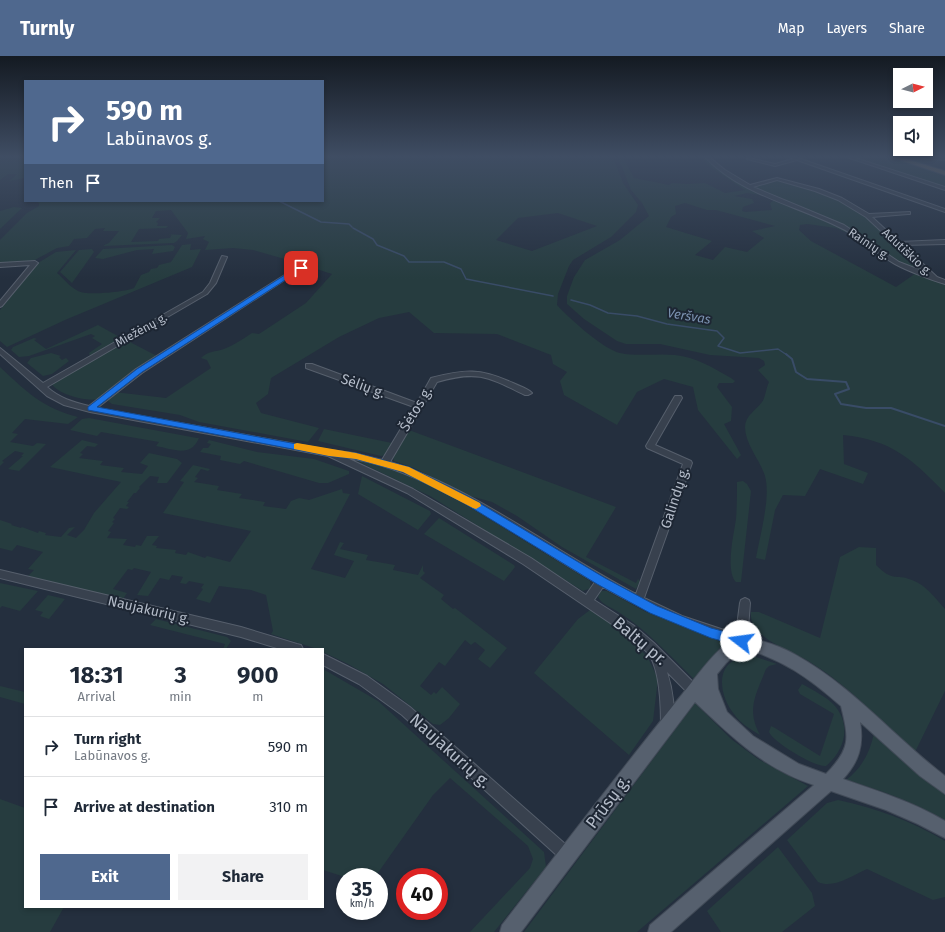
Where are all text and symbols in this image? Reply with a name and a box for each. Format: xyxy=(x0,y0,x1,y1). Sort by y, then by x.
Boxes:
text: Turnly xyxy=(20,17,74,40)
text: Map xyxy=(778,20,804,37)
text: Layers xyxy=(826,20,867,37)
text: Share xyxy=(889,20,925,37)
north arrow xyxy=(893,68,933,108)
map controls xyxy=(893,68,933,156)
text: 590 m xyxy=(106,94,183,127)
icon: right xyxy=(40,96,92,148)
button: sound xyxy=(893,116,933,156)
text: Labūnavos g. xyxy=(106,128,212,150)
icon: arrive xyxy=(82,172,104,194)
text: Then xyxy=(40,174,74,192)
street label: Rainių g. xyxy=(846,225,892,263)
street label: Adutiškio g. xyxy=(879,225,935,279)
pin xyxy=(284,251,318,285)
icon: arrive xyxy=(290,257,312,279)
water label: Veršvas xyxy=(666,305,712,327)
street label: Miežėnų g. xyxy=(113,310,170,350)
street label: Sėlių g. xyxy=(339,370,387,402)
street label: Šėtos g. xyxy=(395,383,436,434)
street label: Galindų g. xyxy=(657,465,693,531)
street label: Naujakurių g. xyxy=(106,592,192,628)
street label: Baltų pr. xyxy=(609,612,671,670)
position arrow xyxy=(720,620,762,662)
text: 18:31 xyxy=(69,661,124,689)
text: 3 xyxy=(174,661,187,689)
text: 900 xyxy=(237,661,279,689)
text: Arrival xyxy=(78,689,116,704)
text: min xyxy=(169,689,192,704)
text: m xyxy=(252,689,263,704)
street label: Naujakurių g. xyxy=(405,709,495,793)
text: Turn right xyxy=(74,730,141,748)
icon: right xyxy=(40,736,62,758)
text: 590 m xyxy=(268,738,308,756)
text: Labūnavos g. xyxy=(74,748,151,763)
street label: Prūsų g. xyxy=(581,771,635,833)
icon: arrive xyxy=(40,796,62,818)
text: Arrive at destination xyxy=(74,798,215,816)
text: 310 m xyxy=(269,798,308,816)
button: Exit xyxy=(40,854,170,900)
button: Share xyxy=(178,854,308,900)
speed limit sign: 40 xyxy=(396,868,448,920)
text: 35 xyxy=(351,877,373,901)
text: km/h xyxy=(350,898,374,910)

